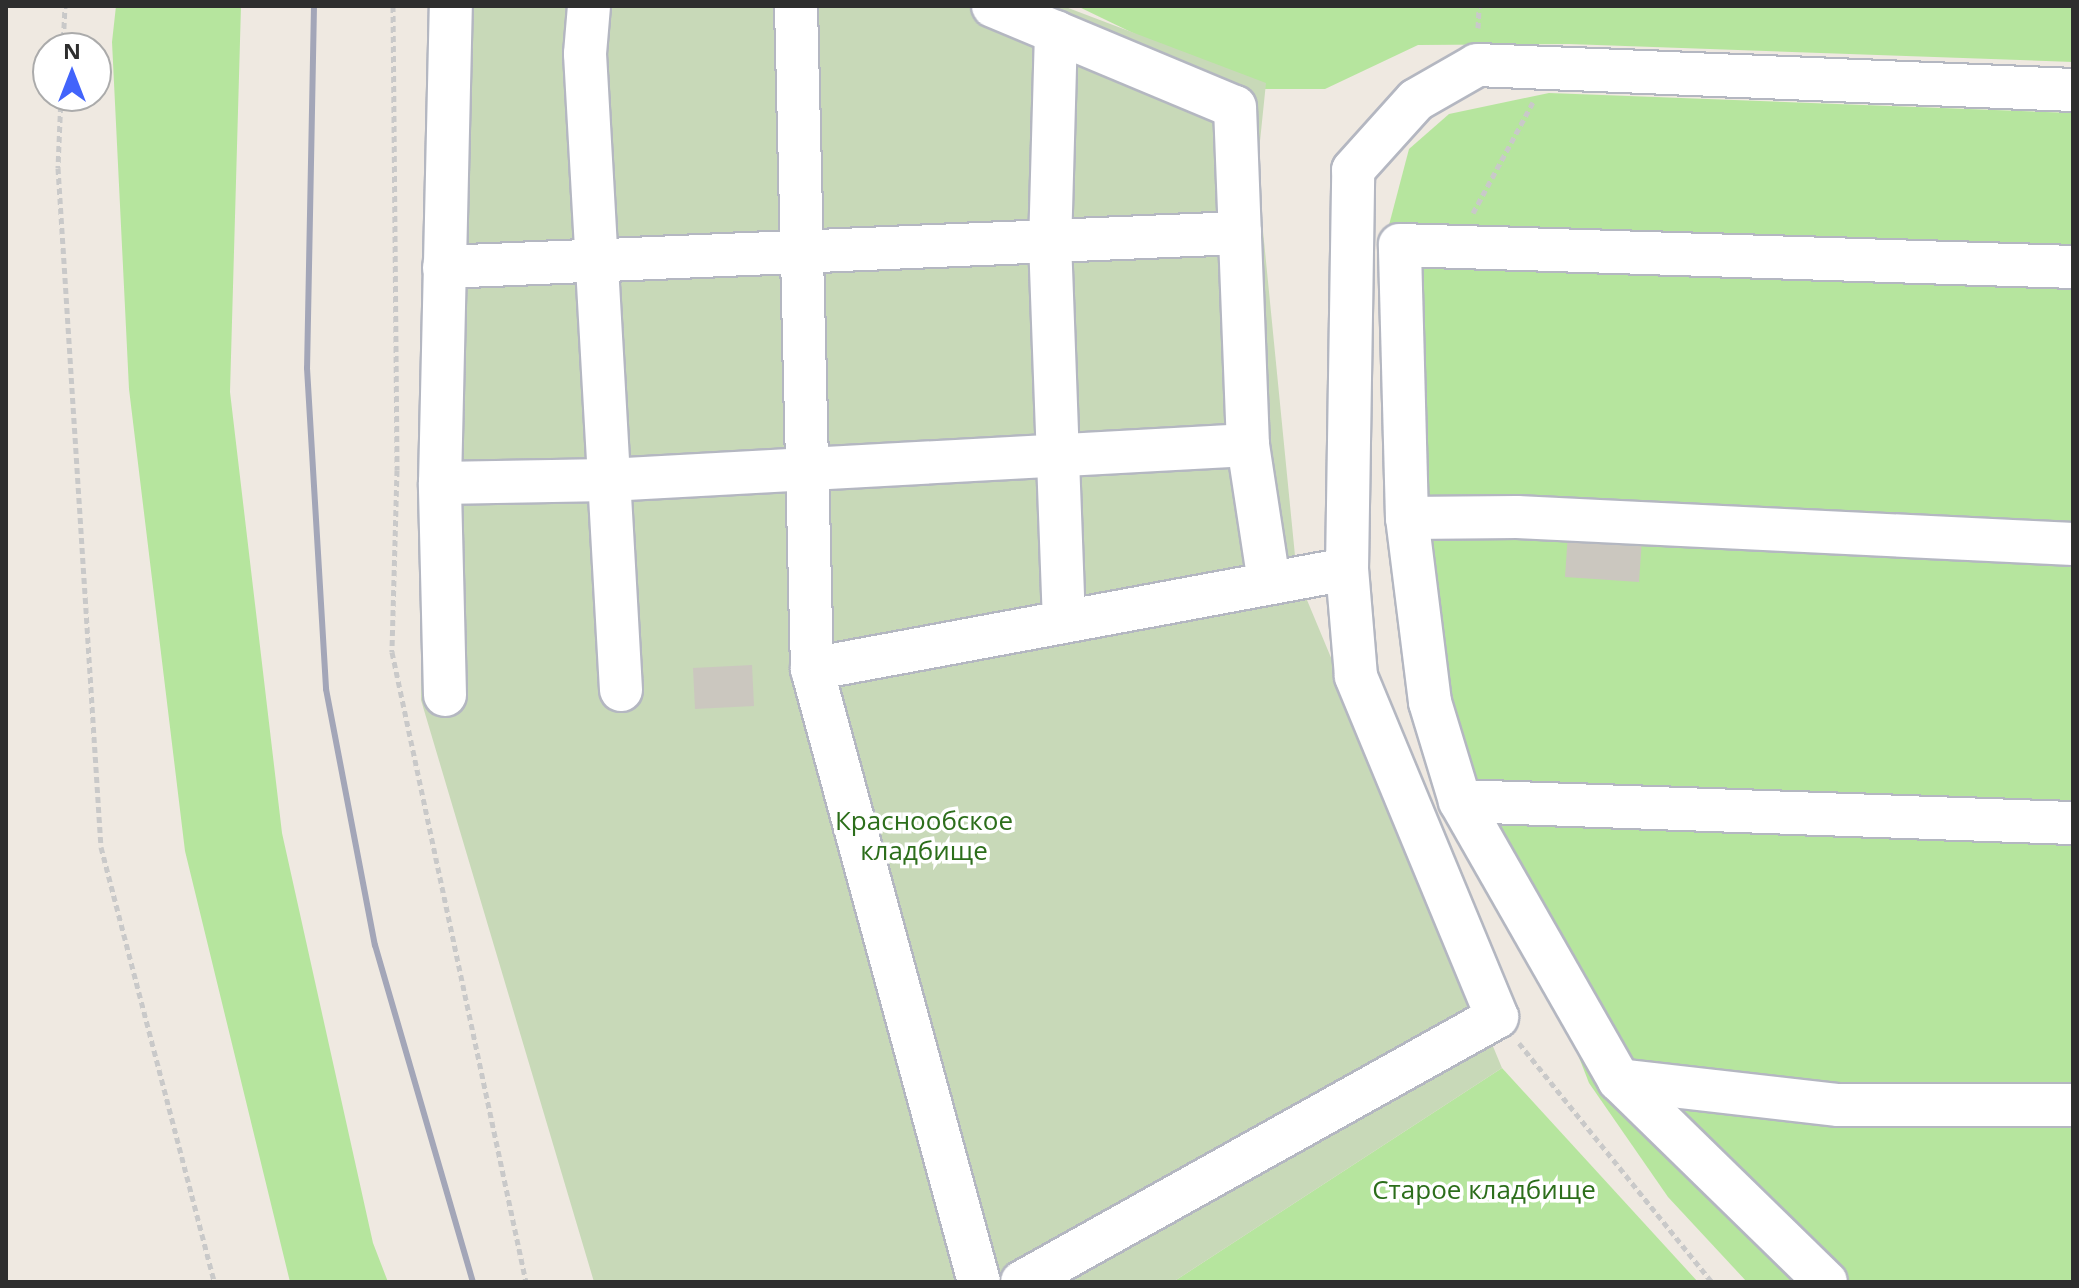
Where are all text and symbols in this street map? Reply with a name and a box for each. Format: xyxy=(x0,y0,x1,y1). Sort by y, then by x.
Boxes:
north arrow xyxy=(32,32,112,112)
text: N xyxy=(63,35,81,65)
park label: Краснообское кладбище xyxy=(835,805,1013,866)
park label: Старое кладбище xyxy=(1372,1174,1596,1206)

